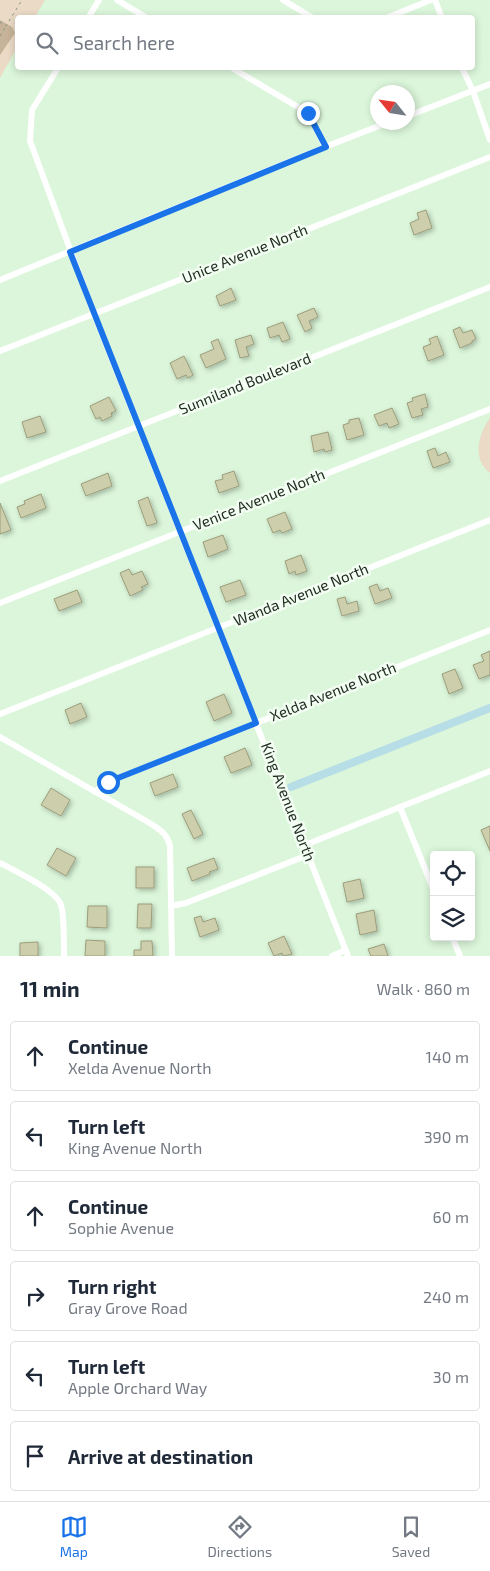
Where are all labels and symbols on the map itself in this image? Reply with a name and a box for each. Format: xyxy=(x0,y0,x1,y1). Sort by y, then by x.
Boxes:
north arrow xyxy=(370,85,415,130)
route end xyxy=(297,102,320,125)
street label: Unice Avenue North xyxy=(179,220,310,286)
street label: Sunniland Boulevard xyxy=(176,348,313,418)
street label: Venice Avenue North xyxy=(190,464,327,534)
street label: Wanda Avenue North xyxy=(231,559,371,629)
street label: Xelda Avenue North xyxy=(267,658,398,725)
street label: King Avenue North xyxy=(258,740,320,864)
route start xyxy=(97,771,120,794)

